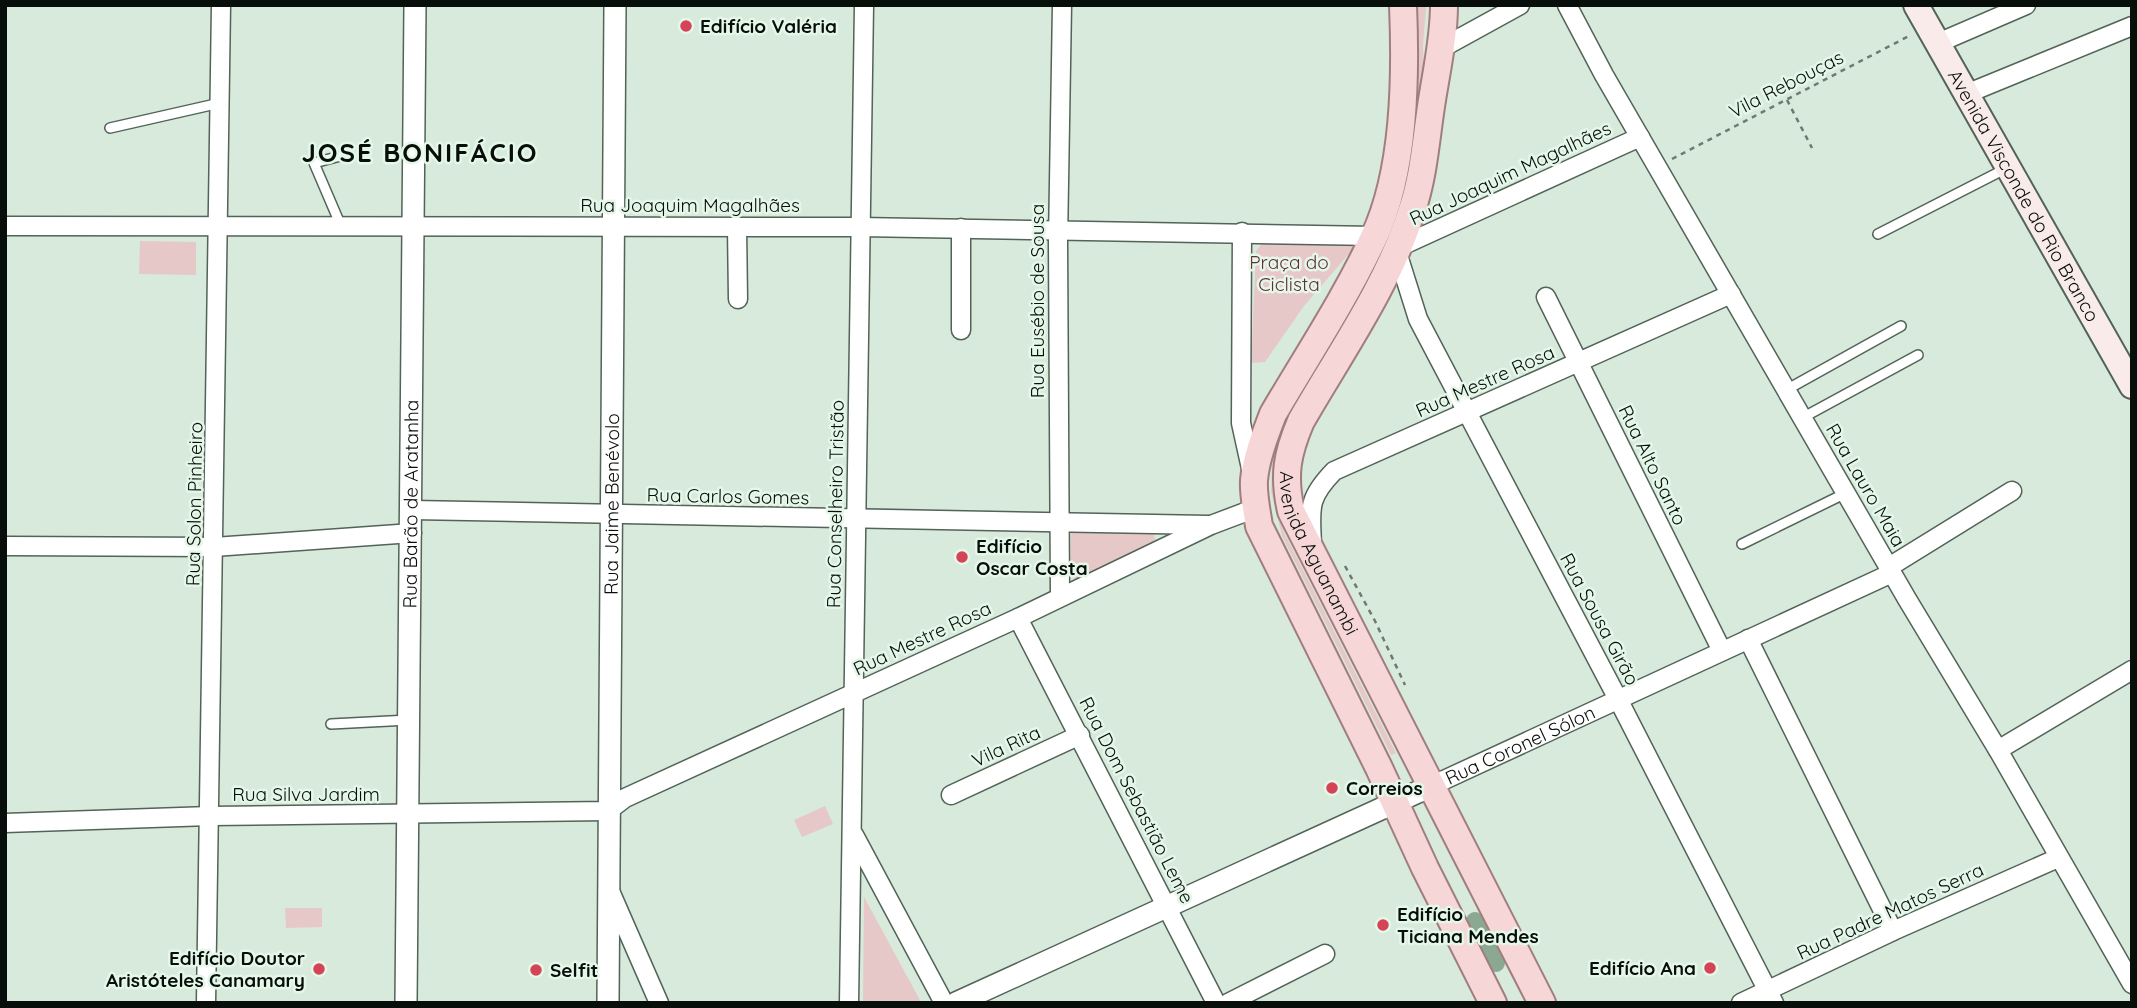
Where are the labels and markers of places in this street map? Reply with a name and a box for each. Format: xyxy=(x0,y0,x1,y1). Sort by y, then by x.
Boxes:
place label: Edifício Valéria xyxy=(700,14,837,38)
marker: Edifício Valéria xyxy=(678,18,694,34)
place label: Edifício Oscar Costa xyxy=(976,534,1088,580)
marker: Edifício Oscar Costa xyxy=(954,549,970,565)
place label: Correios xyxy=(1346,776,1423,800)
marker: Correios xyxy=(1324,780,1340,796)
place label: Edifício Ticiana Mendes xyxy=(1397,902,1539,948)
marker: Edifício Ticiana Mendes xyxy=(1375,917,1391,933)
place label: Edifício Doutor Aristóteles Canamary xyxy=(106,946,305,992)
place label: Edifício Ana xyxy=(1589,956,1696,980)
place label: Selfit xyxy=(550,958,598,982)
marker: Edifício Ana xyxy=(1702,960,1718,976)
marker: Edifício Doutor Aristóteles Canamary xyxy=(311,961,327,977)
marker: Selfit xyxy=(528,962,544,978)

